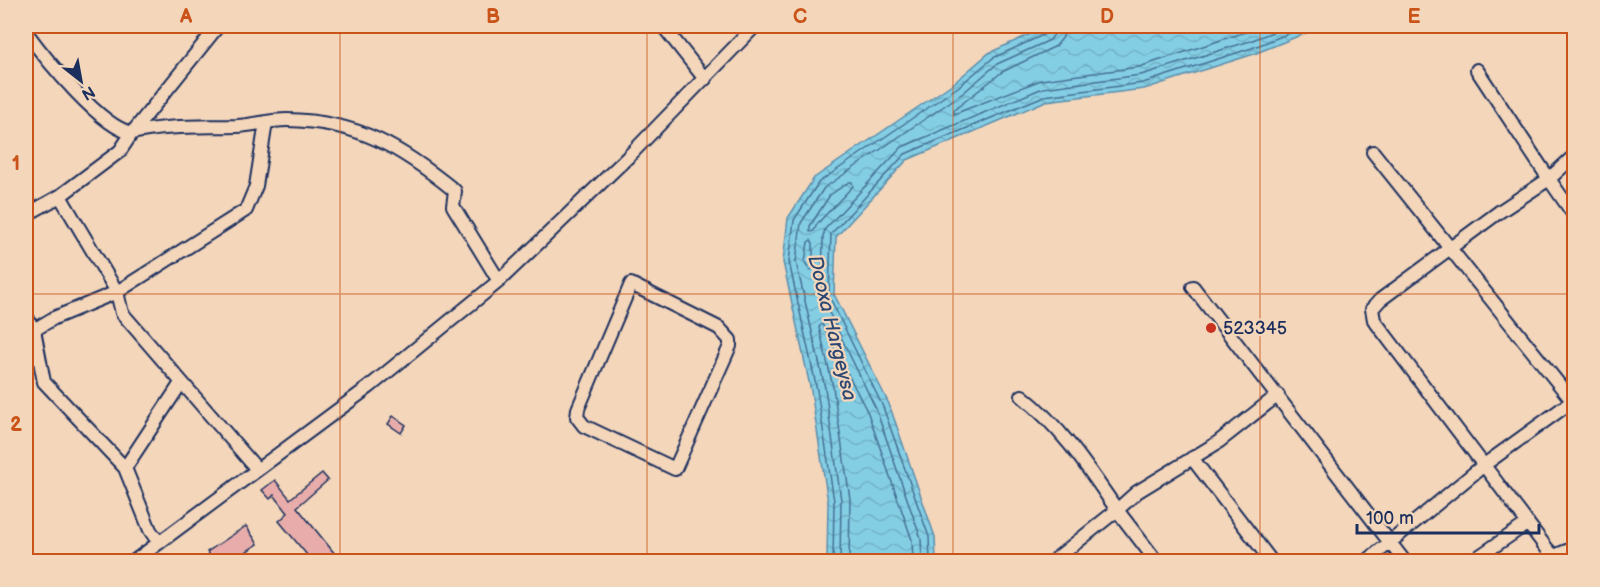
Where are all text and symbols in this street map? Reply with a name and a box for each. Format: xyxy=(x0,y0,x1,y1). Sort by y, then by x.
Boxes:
text: A xyxy=(179,5,193,29)
text: B xyxy=(486,5,500,29)
text: C xyxy=(793,5,807,29)
text: D xyxy=(1100,5,1114,29)
text: E xyxy=(1408,5,1421,29)
north arrow xyxy=(51,51,111,111)
text: N xyxy=(78,81,98,104)
text: 1 xyxy=(12,152,20,176)
water label: Dooxa Hargeysa xyxy=(802,253,862,403)
place label: 523345 xyxy=(1223,318,1287,339)
marker: 523345 xyxy=(1204,321,1218,335)
text: 2 xyxy=(10,413,22,437)
scale bar xyxy=(1357,497,1538,535)
text: 100 m xyxy=(1366,508,1414,529)

